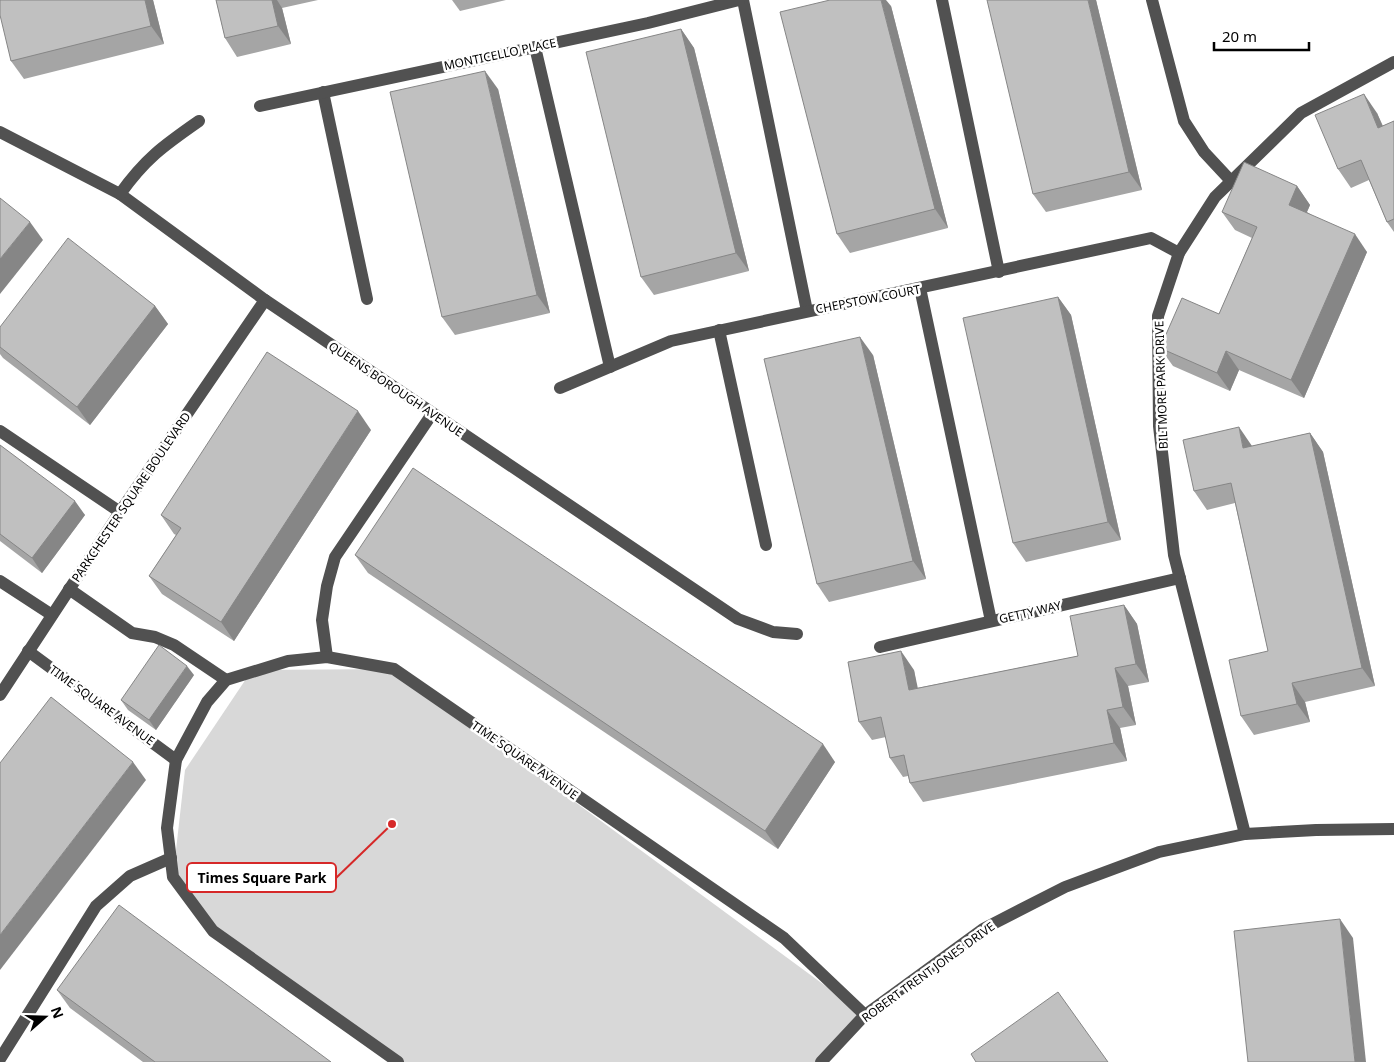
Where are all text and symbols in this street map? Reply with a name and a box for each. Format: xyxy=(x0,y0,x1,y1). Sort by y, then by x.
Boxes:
scale bar xyxy=(1214,20,1309,52)
text: 20 m xyxy=(1222,26,1257,46)
street label: MONTICELLO PLACE xyxy=(442,34,558,74)
street label: CHEPSTOW COURT xyxy=(814,280,922,318)
street label: BILTMORE PARK DRIVE xyxy=(1150,320,1172,450)
street label: QUEENS BOROUGH AVENUE xyxy=(325,337,467,441)
street label: PARKCHESTER SQUARE BOULEVARD xyxy=(68,408,195,585)
street label: GETTY WAY xyxy=(997,597,1063,627)
street label: TIME SQUARE AVENUE xyxy=(46,661,158,749)
street label: TIME SQUARE AVENUE xyxy=(468,717,582,803)
callout: Times Square Park xyxy=(187,863,336,892)
text: Times Square Park xyxy=(198,868,327,887)
street label: ROBERT TRENT JONES DRIVE xyxy=(858,918,998,1026)
north arrow xyxy=(20,992,70,1042)
text: N xyxy=(47,1004,69,1021)

